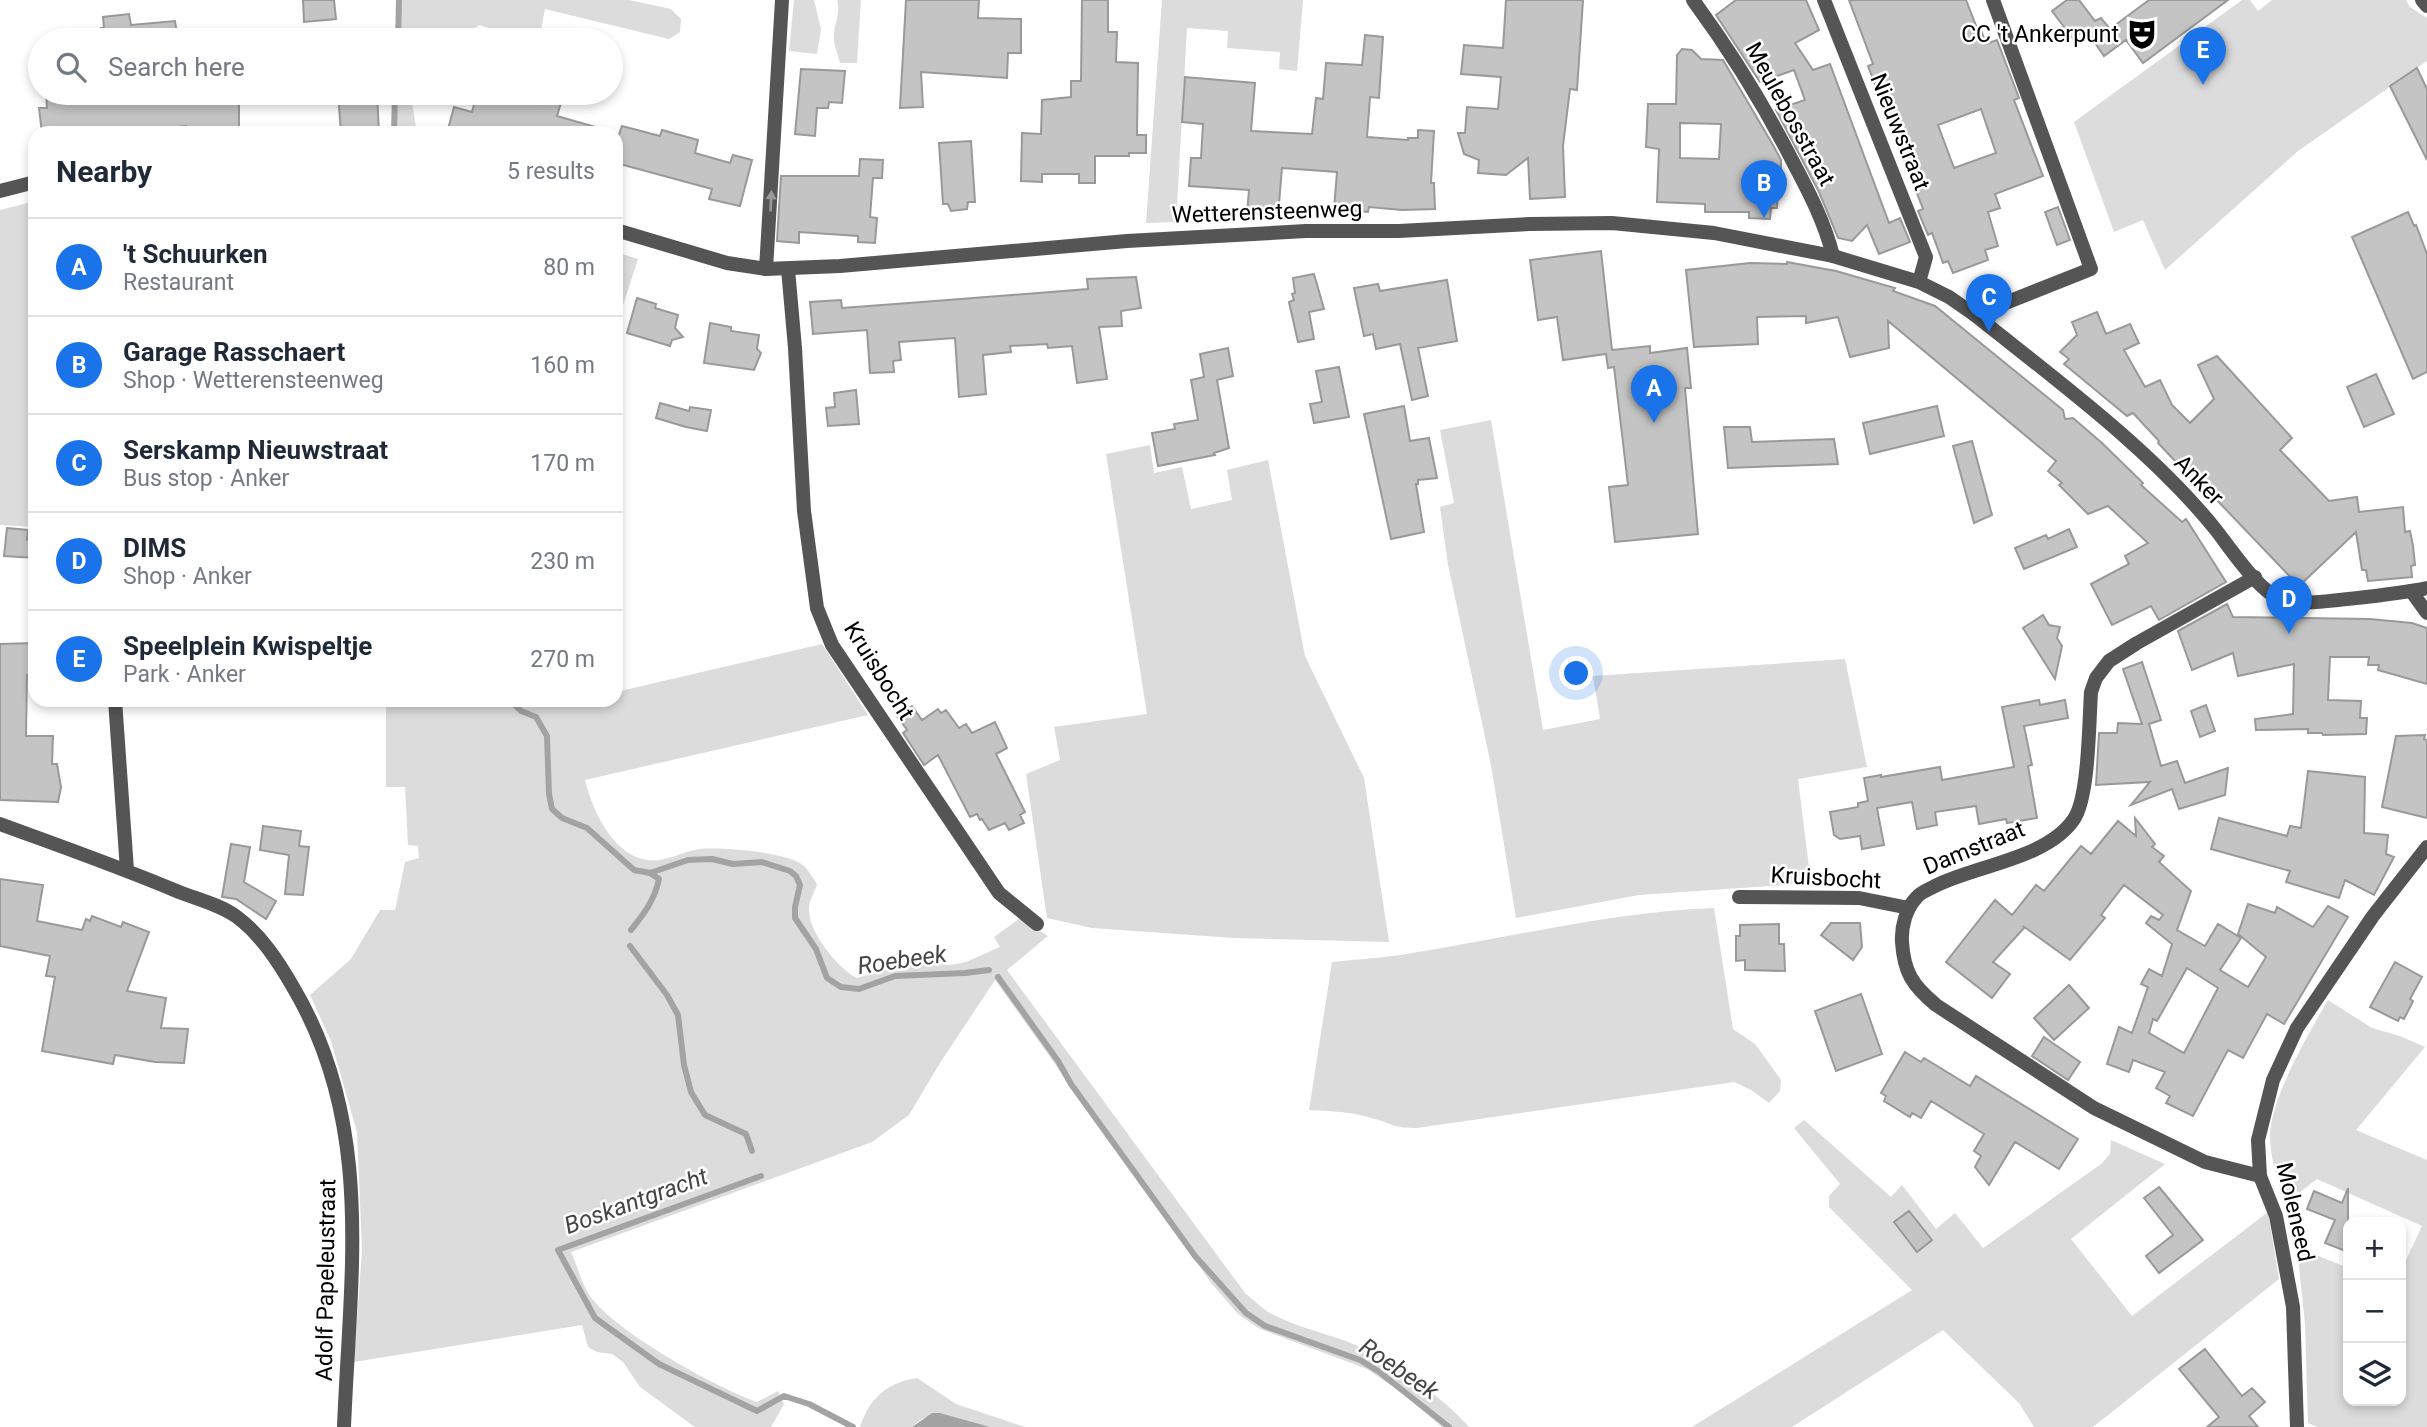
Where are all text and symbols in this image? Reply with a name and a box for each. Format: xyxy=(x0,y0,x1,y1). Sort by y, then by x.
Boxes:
theatre icon: CC 't Ankerpunt xyxy=(2125,17,2159,51)
place label: CC 't Ankerpunt xyxy=(1961,21,2119,48)
pin: E xyxy=(2180,27,2226,85)
search box xyxy=(28,28,623,105)
street label: Meulebosstraat xyxy=(1739,38,1841,190)
icon: search xyxy=(52,48,90,86)
text: Search here xyxy=(108,52,245,82)
street label: Nieuwstraat xyxy=(1864,70,1936,194)
text: Nearby xyxy=(56,154,152,189)
text: 5 results xyxy=(507,158,595,185)
pin: B xyxy=(1741,160,1787,218)
one-way arrow xyxy=(766,190,777,212)
street label: Wetterensteenweg xyxy=(1171,195,1363,229)
text: 't Schuurken xyxy=(123,239,267,269)
text: A xyxy=(71,254,87,281)
text: 80 m xyxy=(543,254,595,281)
text: Restaurant xyxy=(123,269,234,296)
pin: C xyxy=(1966,274,2012,332)
text: Garage Rasschaert xyxy=(123,337,345,367)
text: B xyxy=(72,352,86,379)
text: 160 m xyxy=(530,352,595,379)
pin: A xyxy=(1631,365,1677,423)
text: Shop · Wetterensteenweg xyxy=(123,367,384,394)
text: Serskamp Nieuwstraat xyxy=(123,435,388,465)
street label: Anker xyxy=(2169,449,2229,511)
text: C xyxy=(71,450,87,477)
text: 170 m xyxy=(530,450,595,477)
text: Bus stop · Anker xyxy=(123,465,289,492)
text: DIMS xyxy=(123,533,186,563)
text: D xyxy=(72,548,86,575)
text: 230 m xyxy=(530,548,595,575)
text: Shop · Anker xyxy=(123,563,252,590)
pin: D xyxy=(2266,576,2312,634)
street label: Kruisbocht xyxy=(838,617,920,725)
text: Speelplein Kwispeltje xyxy=(123,631,372,661)
text: E xyxy=(73,646,85,673)
text: 270 m xyxy=(530,646,595,673)
your location xyxy=(1559,656,1593,690)
text: Park · Anker xyxy=(123,661,246,688)
street label: Damstraat xyxy=(1919,815,2029,881)
street label: Kruisbocht xyxy=(1770,862,1882,894)
water label: Roebeek xyxy=(856,940,949,980)
street label: Moleneed xyxy=(2270,1160,2320,1264)
water label: Boskantgracht xyxy=(560,1162,712,1240)
street label: Adolf Papeleustraat xyxy=(311,1179,341,1381)
map controls xyxy=(2343,1217,2406,1406)
button: + xyxy=(2343,1217,2406,1280)
button: − xyxy=(2343,1280,2406,1343)
water label: Roebeek xyxy=(1354,1332,1445,1406)
button: layers xyxy=(2343,1343,2406,1406)

